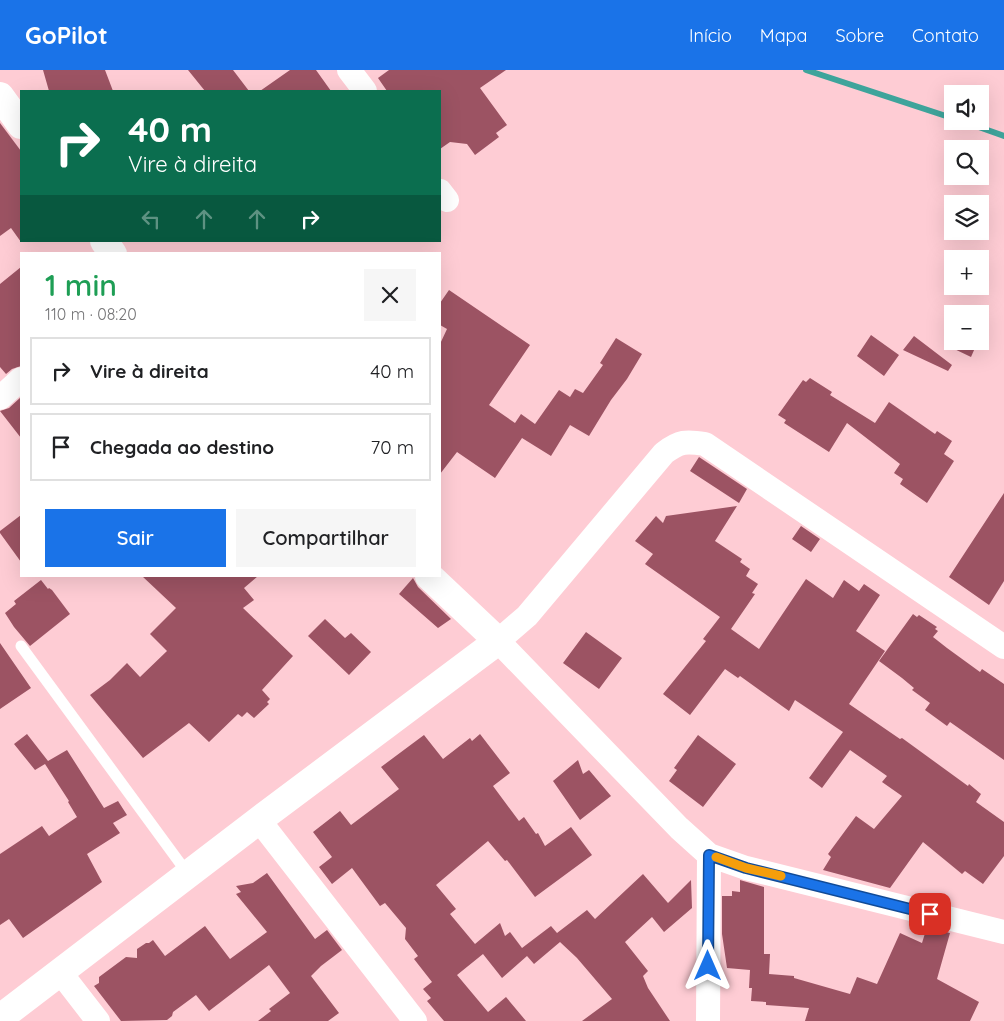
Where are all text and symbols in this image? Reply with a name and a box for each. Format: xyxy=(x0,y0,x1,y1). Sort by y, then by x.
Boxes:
text: GoPilot xyxy=(25,20,108,50)
text: Início xyxy=(689,24,732,47)
text: Mapa xyxy=(760,24,807,47)
text: Sobre xyxy=(835,24,884,47)
text: Contato xyxy=(912,24,979,47)
map controls xyxy=(944,85,989,350)
button: sound xyxy=(944,85,989,130)
text: 40 m xyxy=(128,107,212,151)
icon: right xyxy=(45,110,110,175)
button: search xyxy=(944,140,989,185)
text: Vire à direita xyxy=(128,150,257,178)
button: layers xyxy=(944,195,989,240)
icon: left xyxy=(137,205,165,233)
icon: ahead xyxy=(190,205,218,233)
icon: ahead xyxy=(243,205,271,233)
icon: right xyxy=(296,205,324,233)
button: + xyxy=(944,250,989,295)
text: 1 min xyxy=(45,266,117,304)
button: close xyxy=(364,269,416,321)
text: 110 m · 08:20 xyxy=(45,304,137,324)
button: − xyxy=(944,305,989,350)
icon: right xyxy=(47,357,75,385)
text: Vire à direita xyxy=(90,359,209,383)
text: 40 m xyxy=(370,359,414,383)
icon: arrive xyxy=(47,433,75,461)
text: Chegada ao destino xyxy=(90,435,274,459)
text: 70 m xyxy=(370,435,414,459)
button: Sair xyxy=(45,509,226,567)
button: Compartilhar xyxy=(236,509,416,567)
pin xyxy=(909,893,951,935)
icon: arrive xyxy=(916,900,944,928)
position arrow xyxy=(681,939,733,991)

